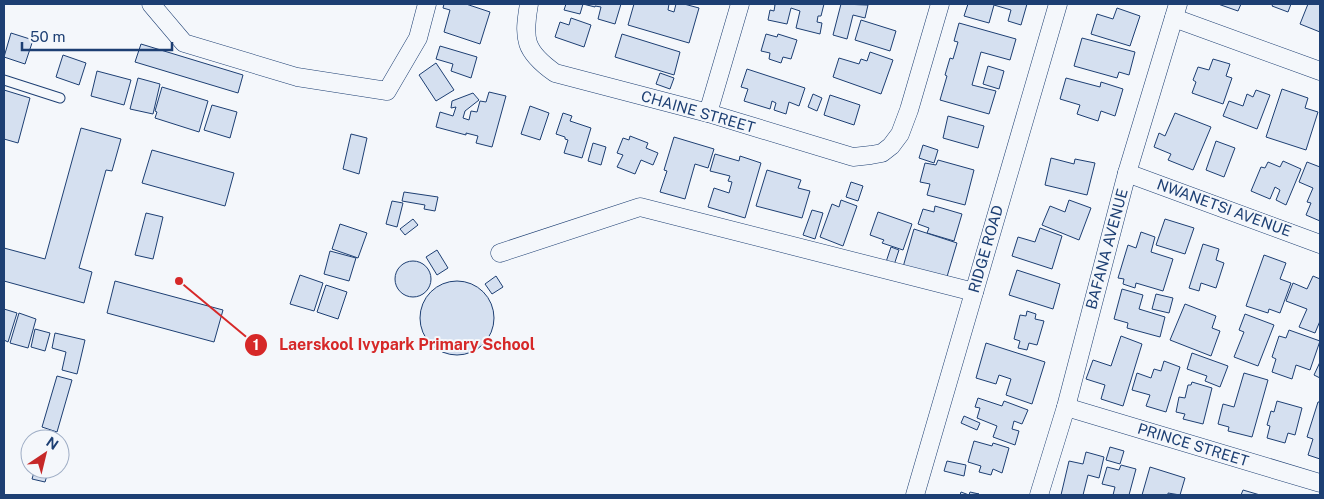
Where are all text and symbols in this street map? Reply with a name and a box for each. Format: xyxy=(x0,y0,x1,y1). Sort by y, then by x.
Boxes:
scale bar xyxy=(22,20,172,52)
text: 50 m xyxy=(30,28,65,45)
street label: CHAINE STREET xyxy=(639,87,757,136)
street label: NWANETSI AVENUE xyxy=(1155,175,1294,240)
street label: BAFANA AVENUE xyxy=(1082,187,1131,311)
street label: RIDGE ROAD xyxy=(965,203,1006,295)
callout: Laerskool Ivypark Primary School xyxy=(244,329,545,360)
text: Laerskool Ivypark Primary School xyxy=(279,335,535,354)
text: 1 xyxy=(253,336,259,353)
street label: PRINCE STREET xyxy=(1136,420,1251,470)
north arrow xyxy=(20,429,70,479)
text: N xyxy=(43,434,62,453)

